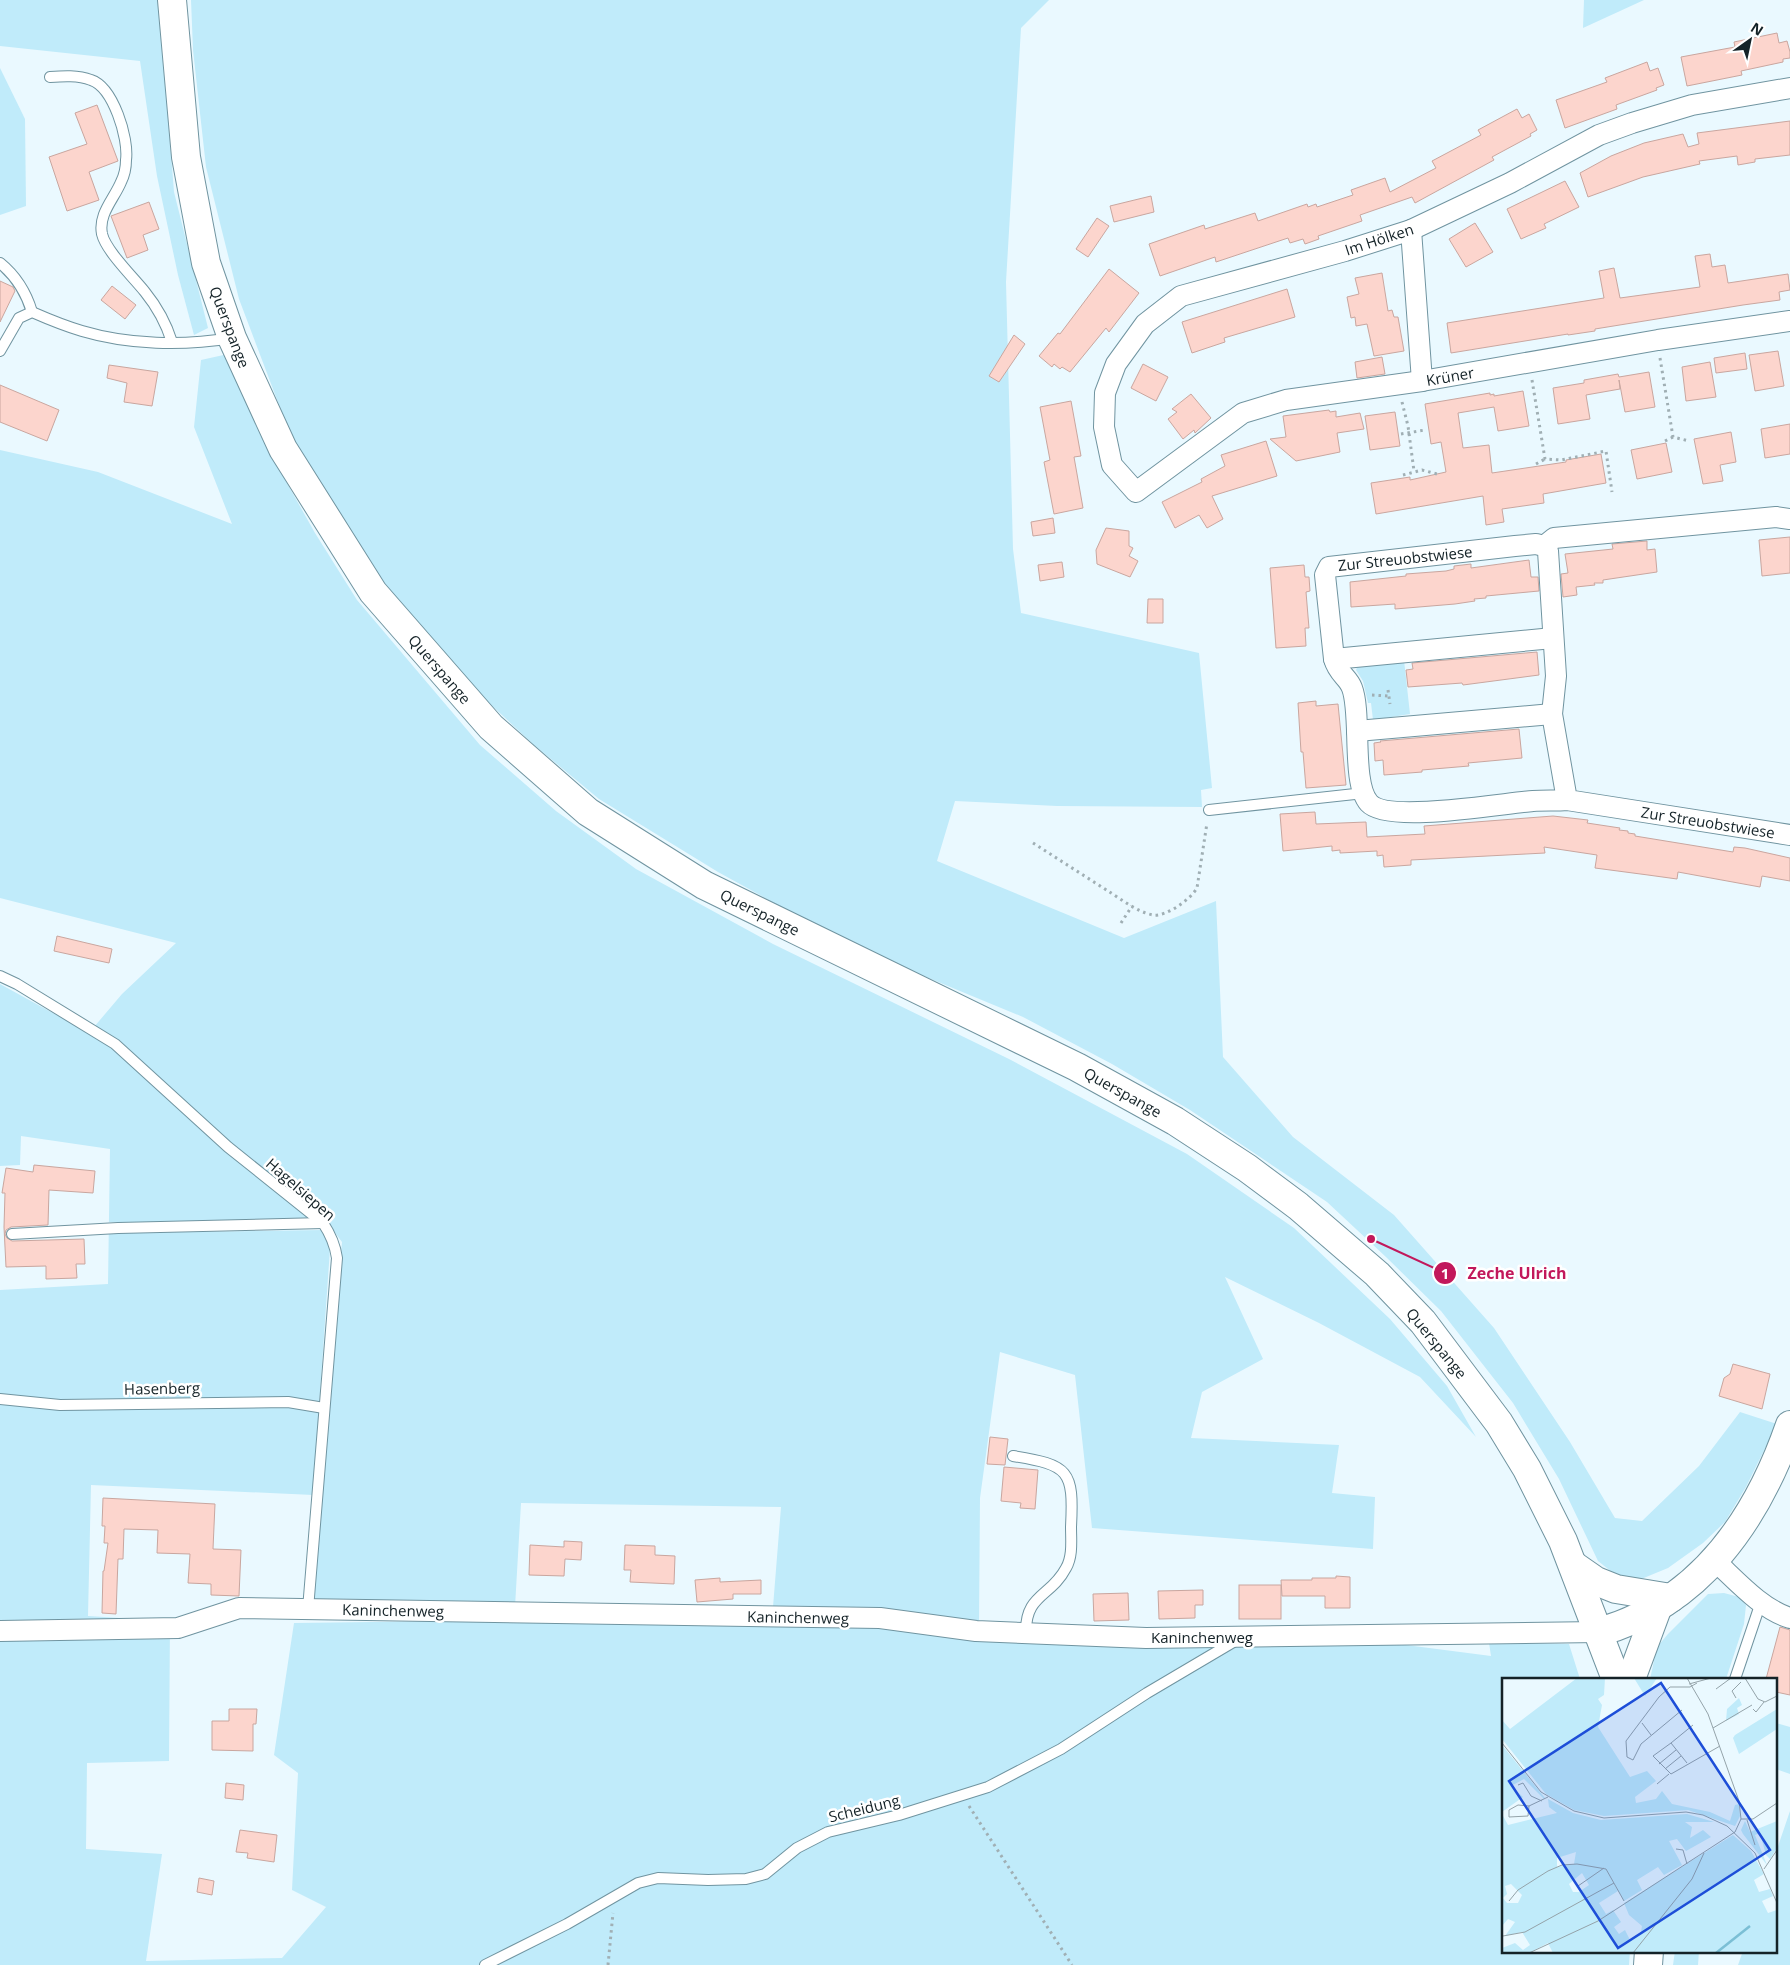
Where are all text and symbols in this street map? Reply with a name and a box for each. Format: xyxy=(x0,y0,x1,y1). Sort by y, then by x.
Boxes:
north arrow xyxy=(1725,15,1775,65)
text: N xyxy=(1747,18,1767,40)
street label: Im Hölken xyxy=(1342,218,1416,260)
street label: Querspange xyxy=(205,283,255,371)
street label: Krüner xyxy=(1424,362,1476,390)
street label: Zur Streuobstwiese xyxy=(1337,541,1473,575)
street label: Querspange xyxy=(404,630,476,708)
street label: Zur Streuobstwiese xyxy=(1640,802,1776,842)
street label: Querspange xyxy=(717,884,803,940)
street label: Querspange xyxy=(1081,1062,1165,1122)
street label: Hagelsiepen xyxy=(262,1153,340,1225)
callout: Zeche Ulrich xyxy=(1433,1258,1577,1289)
text: Zeche Ulrich xyxy=(1468,1262,1566,1284)
text: 1 xyxy=(1441,1263,1449,1283)
street label: Querspange xyxy=(1402,1303,1472,1383)
street label: Hasenberg xyxy=(124,1377,200,1399)
street label: Kaninchenweg xyxy=(342,1599,444,1621)
street label: Kaninchenweg xyxy=(747,1606,849,1628)
street label: Kaninchenweg xyxy=(1151,1627,1253,1647)
inset map xyxy=(1502,1678,1778,1952)
street label: Scheidung xyxy=(826,1790,902,1826)

